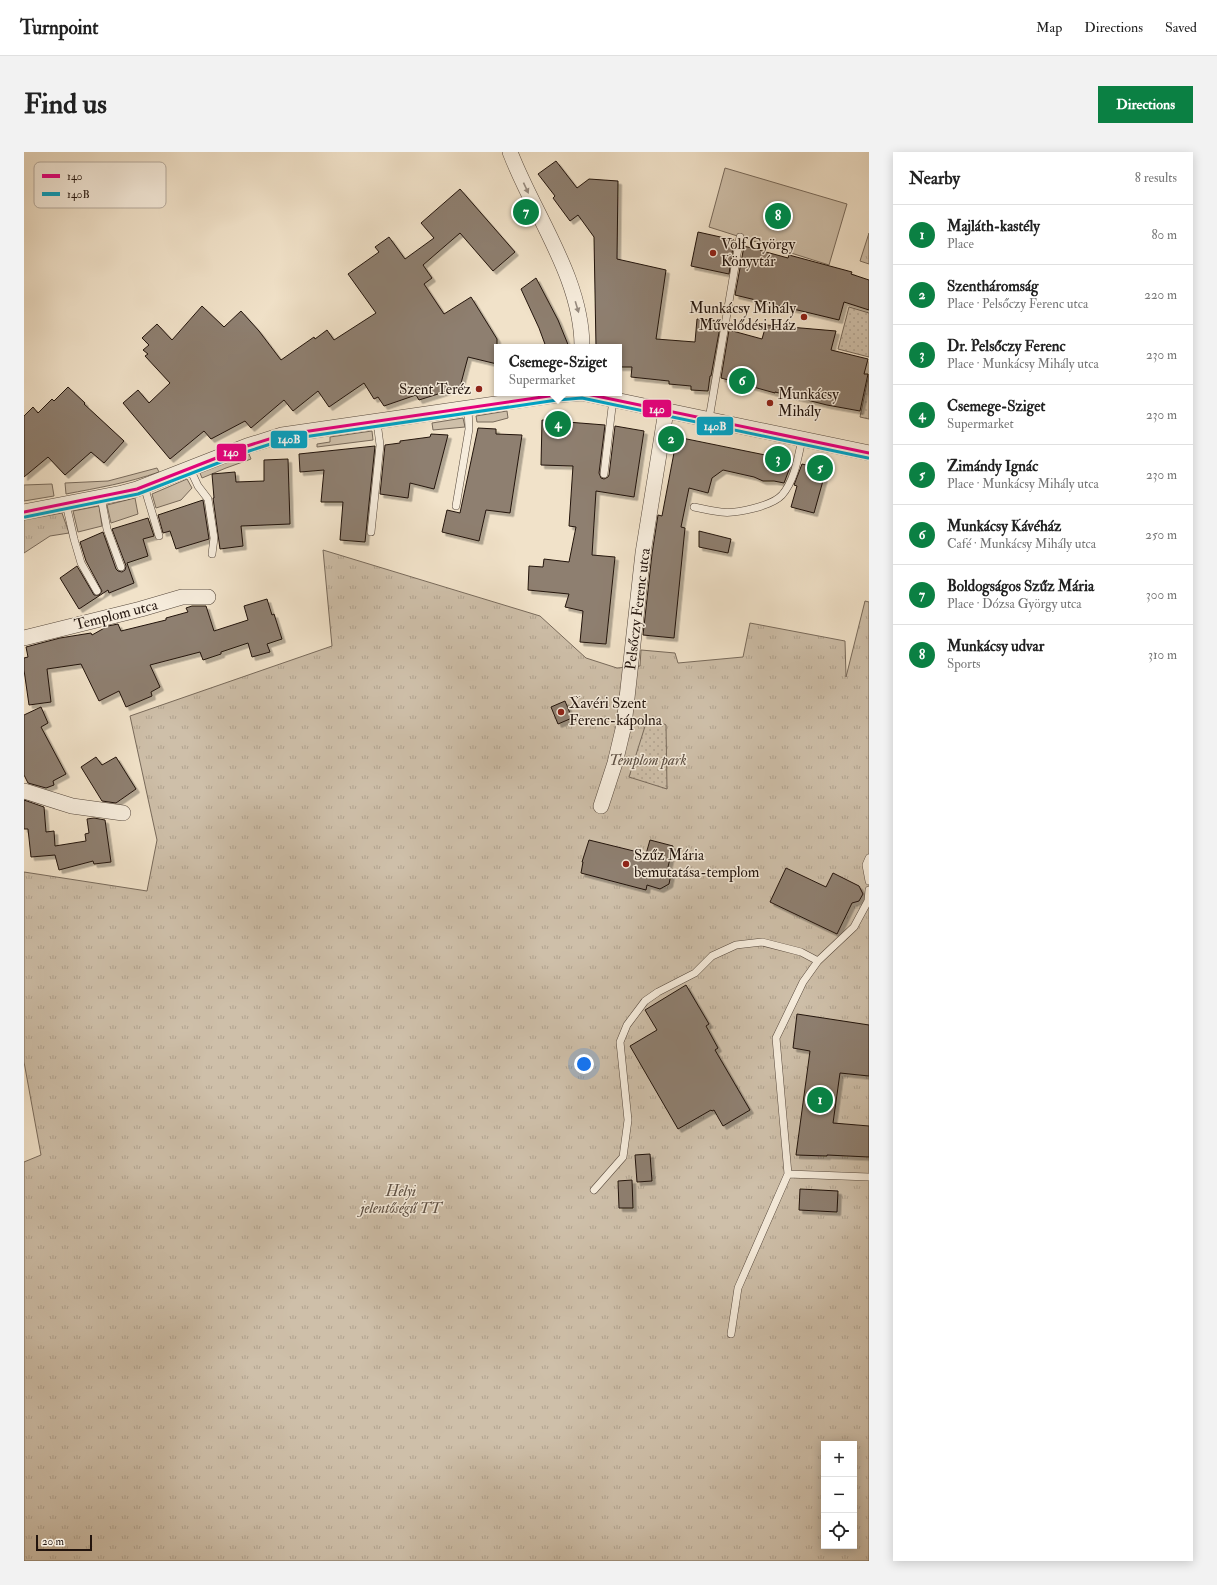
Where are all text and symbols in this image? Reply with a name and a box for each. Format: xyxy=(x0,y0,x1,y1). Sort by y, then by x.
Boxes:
text: Turnpoint xyxy=(20,16,98,40)
text: Map xyxy=(1036,19,1062,36)
text: Directions xyxy=(1084,19,1143,36)
text: Saved xyxy=(1165,19,1197,36)
button: Directions xyxy=(1098,86,1193,123)
text: Find us xyxy=(24,87,107,122)
legend xyxy=(34,162,166,208)
text: Nearby xyxy=(909,168,960,189)
text: 140 xyxy=(67,170,83,183)
text: 8 results xyxy=(1135,170,1177,186)
one-way arrow xyxy=(523,182,529,193)
text: 140B xyxy=(67,188,90,201)
pin: 7 xyxy=(513,197,539,227)
pin: 8 xyxy=(765,201,791,231)
text: Majláth-kastély xyxy=(947,217,1040,236)
text: 1 xyxy=(920,227,924,243)
text: 80 m xyxy=(1151,227,1177,243)
place label: Volf György Könyvtár xyxy=(721,235,796,271)
text: Place xyxy=(947,236,974,252)
marker: Volf György Könyvtár xyxy=(708,248,718,258)
text: Szentháromság xyxy=(947,277,1039,296)
text: 2 xyxy=(919,287,925,303)
text: 220 m xyxy=(1144,287,1177,303)
text: Place · Pelsőczy Ferenc utca xyxy=(947,296,1088,312)
place label: Munkácsy Mihály Művelődési Ház xyxy=(689,299,796,335)
one-way arrow xyxy=(574,301,580,313)
marker: Munkácsy Mihály Művelődési Ház xyxy=(799,312,809,322)
text: Dr. Pelsőczy Ferenc xyxy=(947,337,1065,356)
popup xyxy=(494,344,622,396)
text: 3 xyxy=(920,347,925,363)
text: 230 m xyxy=(1146,347,1177,363)
text: Csemege-Sziget xyxy=(509,353,607,372)
text: Place · Munkácsy Mihály utca xyxy=(947,356,1099,372)
pin: 6 xyxy=(729,366,755,396)
text: Supermarket xyxy=(509,372,575,388)
place label: Szent Teréz xyxy=(399,380,471,399)
marker: Szent Teréz xyxy=(474,384,484,394)
place label: Munkácsy Mihály xyxy=(778,385,839,421)
text: Csemege-Sziget xyxy=(947,397,1045,416)
marker: Munkácsy Mihály xyxy=(765,398,775,408)
line badge: 140 xyxy=(642,399,672,418)
text: 140 xyxy=(649,403,665,417)
text: 4 xyxy=(918,407,926,423)
text: 230 m xyxy=(1146,407,1177,423)
pin: 4 xyxy=(545,409,571,439)
line badge: 140B xyxy=(696,416,734,436)
text: Supermarket xyxy=(947,416,1014,432)
text: 140B xyxy=(704,420,726,434)
pin: 2 xyxy=(658,424,684,454)
line badge: 140B xyxy=(270,430,308,449)
text: 140B xyxy=(278,433,300,447)
line badge: 140 xyxy=(216,443,247,462)
pin: 3 xyxy=(765,444,791,474)
text: 140 xyxy=(223,446,239,460)
pin: 5 xyxy=(807,453,833,483)
text: Zimándy Ignác xyxy=(947,457,1038,476)
text: 5 xyxy=(919,467,925,483)
text: 230 m xyxy=(1146,467,1177,483)
text: Place · Munkácsy Mihály utca xyxy=(947,476,1099,492)
text: Munkácsy Kávéház xyxy=(947,517,1061,536)
text: 6 xyxy=(919,527,925,543)
text: 250 m xyxy=(1145,527,1177,543)
text: Café · Munkácsy Mihály utca xyxy=(947,536,1096,552)
street label: Pelsőczy Ferenc utca xyxy=(621,546,655,671)
text: Boldogságos Szűz Mária xyxy=(947,577,1094,596)
text: 7 xyxy=(919,587,925,603)
text: 300 m xyxy=(1146,587,1177,603)
street label: Templom utca xyxy=(72,595,161,635)
text: Place · Dózsa György utca xyxy=(947,596,1082,612)
text: Munkácsy udvar xyxy=(947,637,1044,656)
text: 8 xyxy=(919,647,925,663)
text: 310 m xyxy=(1148,647,1177,663)
text: Sports xyxy=(947,656,981,672)
place label: Xavéri Szent Ferenc-kápolna xyxy=(569,694,663,731)
marker: Xavéri Szent Ferenc-kápolna xyxy=(556,707,566,717)
park label: Templom park xyxy=(609,751,687,770)
place label: Szűz Mária bemutatása-templom xyxy=(634,846,760,883)
marker: Szűz Mária bemutatása-templom xyxy=(621,859,631,869)
your location xyxy=(574,1054,594,1074)
pin: 1 xyxy=(807,1085,833,1115)
park label: Helyi jelentőségű TT xyxy=(357,1182,444,1218)
map controls xyxy=(821,1441,857,1549)
button: + xyxy=(821,1441,857,1477)
button: − xyxy=(821,1477,857,1513)
button: locate xyxy=(821,1513,857,1549)
scale bar xyxy=(36,1533,92,1552)
text: 20 m xyxy=(42,1535,64,1548)

